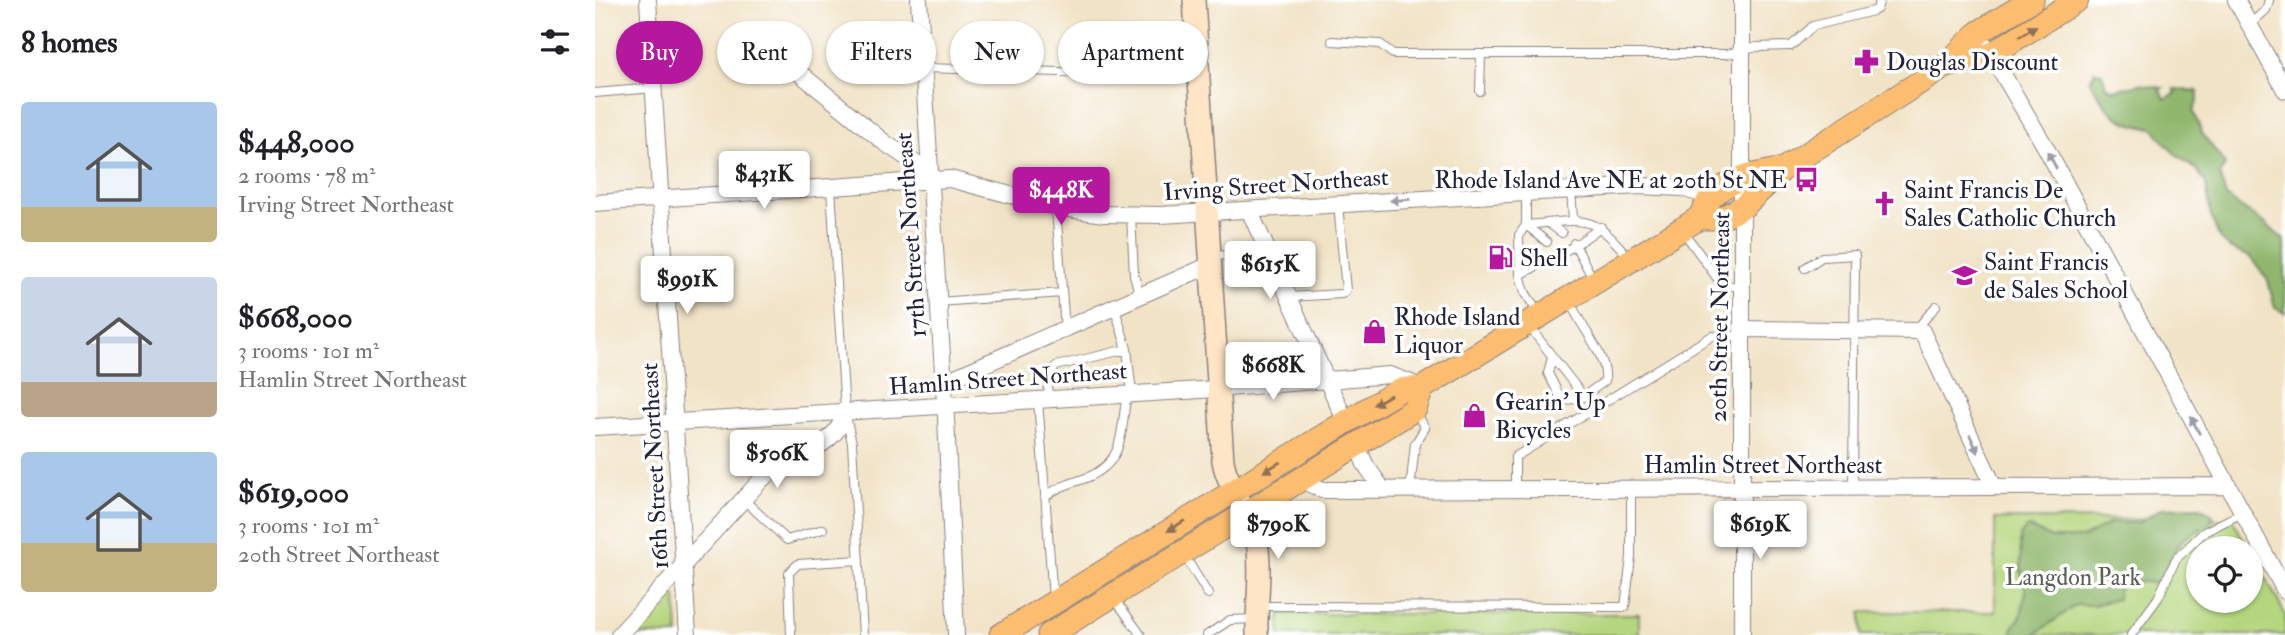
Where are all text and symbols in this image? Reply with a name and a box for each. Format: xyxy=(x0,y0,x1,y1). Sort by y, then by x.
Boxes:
chip: Buy xyxy=(616,21,703,84)
chip: Rent xyxy=(717,21,812,84)
chip: Filters xyxy=(826,21,936,84)
chip: New xyxy=(950,21,1044,84)
chip: Apartment xyxy=(1058,21,1208,84)
icon: filters xyxy=(536,23,574,61)
text: 8 homes xyxy=(21,24,118,61)
one-way arrow xyxy=(2018,24,2037,37)
place label: Douglas Discount xyxy=(1886,47,2059,78)
pharmacy icon: Douglas Discount xyxy=(1852,48,1880,76)
text: $448,000 xyxy=(238,124,355,161)
icon: home xyxy=(77,130,161,214)
street label: 17th Street Northeast xyxy=(888,131,934,339)
one-way arrow xyxy=(2047,150,2058,170)
pin: $431K xyxy=(715,152,813,211)
text: $431K xyxy=(735,159,793,188)
text: 2 rooms · 78 m² xyxy=(238,161,376,190)
street label: Irving Street Northeast xyxy=(1162,162,1390,208)
place label: Rhode Island Ave NE at 20th St NE xyxy=(1435,165,1787,196)
bus stop icon: Rhode Island Ave NE at 20th St NE xyxy=(1793,166,1821,194)
pin: $448K xyxy=(1012,168,1110,227)
text: $448K xyxy=(1029,175,1093,204)
place label: Saint Francis De Sales Catholic Church xyxy=(1904,175,2117,234)
text: Irving Street Northeast xyxy=(238,190,454,219)
church icon: Saint Francis De Sales Catholic Church xyxy=(1870,190,1898,218)
one-way arrow xyxy=(1388,195,1410,206)
street label: 20th Street Northeast xyxy=(1703,211,1737,422)
pin: $615K xyxy=(1221,242,1319,301)
place label: Shell xyxy=(1520,243,1568,274)
fuel station icon: Shell xyxy=(1486,244,1514,272)
place label: Saint Francis de Sales School xyxy=(1984,247,2128,306)
text: $615K xyxy=(1241,249,1299,278)
pin: $991K xyxy=(638,256,736,316)
school or university icon: Saint Francis de Sales School xyxy=(1950,262,1978,290)
text: $991K xyxy=(657,264,717,293)
text: $668,000 xyxy=(238,299,353,336)
place label: Rhode Island Liquor xyxy=(1394,302,1520,361)
icon: home xyxy=(77,305,161,389)
shop icon: Rhode Island Liquor xyxy=(1360,317,1388,345)
text: 3 rooms · 101 m² xyxy=(238,336,379,365)
pin: $668K xyxy=(1224,342,1322,402)
text: $668K xyxy=(1241,350,1305,379)
street label: Hamlin Street Northeast xyxy=(888,355,1128,403)
street label: 16th Street Northeast xyxy=(634,362,676,570)
text: Hamlin Street Northeast xyxy=(238,365,467,394)
place label: Gearin' Up Bicycles xyxy=(1495,387,1606,446)
one-way arrow xyxy=(1373,394,1392,407)
shop icon: Gearin' Up Bicycles xyxy=(1461,402,1489,430)
one-way arrow xyxy=(2189,415,2201,435)
pin: $506K xyxy=(728,430,826,490)
one-way arrow xyxy=(1968,434,1980,454)
text: $506K xyxy=(746,438,808,467)
street label: Hamlin Street Northeast xyxy=(1644,450,1883,481)
one-way arrow xyxy=(1262,460,1282,473)
text: $619,000 xyxy=(238,474,349,511)
icon: home xyxy=(77,480,161,564)
pin: $790K xyxy=(1229,502,1327,561)
pin: $619K xyxy=(1711,502,1809,561)
text: $790K xyxy=(1246,509,1310,538)
text: $619K xyxy=(1730,509,1790,538)
text: 3 rooms · 101 m² xyxy=(238,511,379,540)
one-way arrow xyxy=(1167,519,1186,532)
map controls xyxy=(2186,536,2263,613)
button: locate xyxy=(2186,536,2263,613)
text: 20th Street Northeast xyxy=(238,540,440,569)
park label: Langdon Park xyxy=(2005,562,2141,593)

